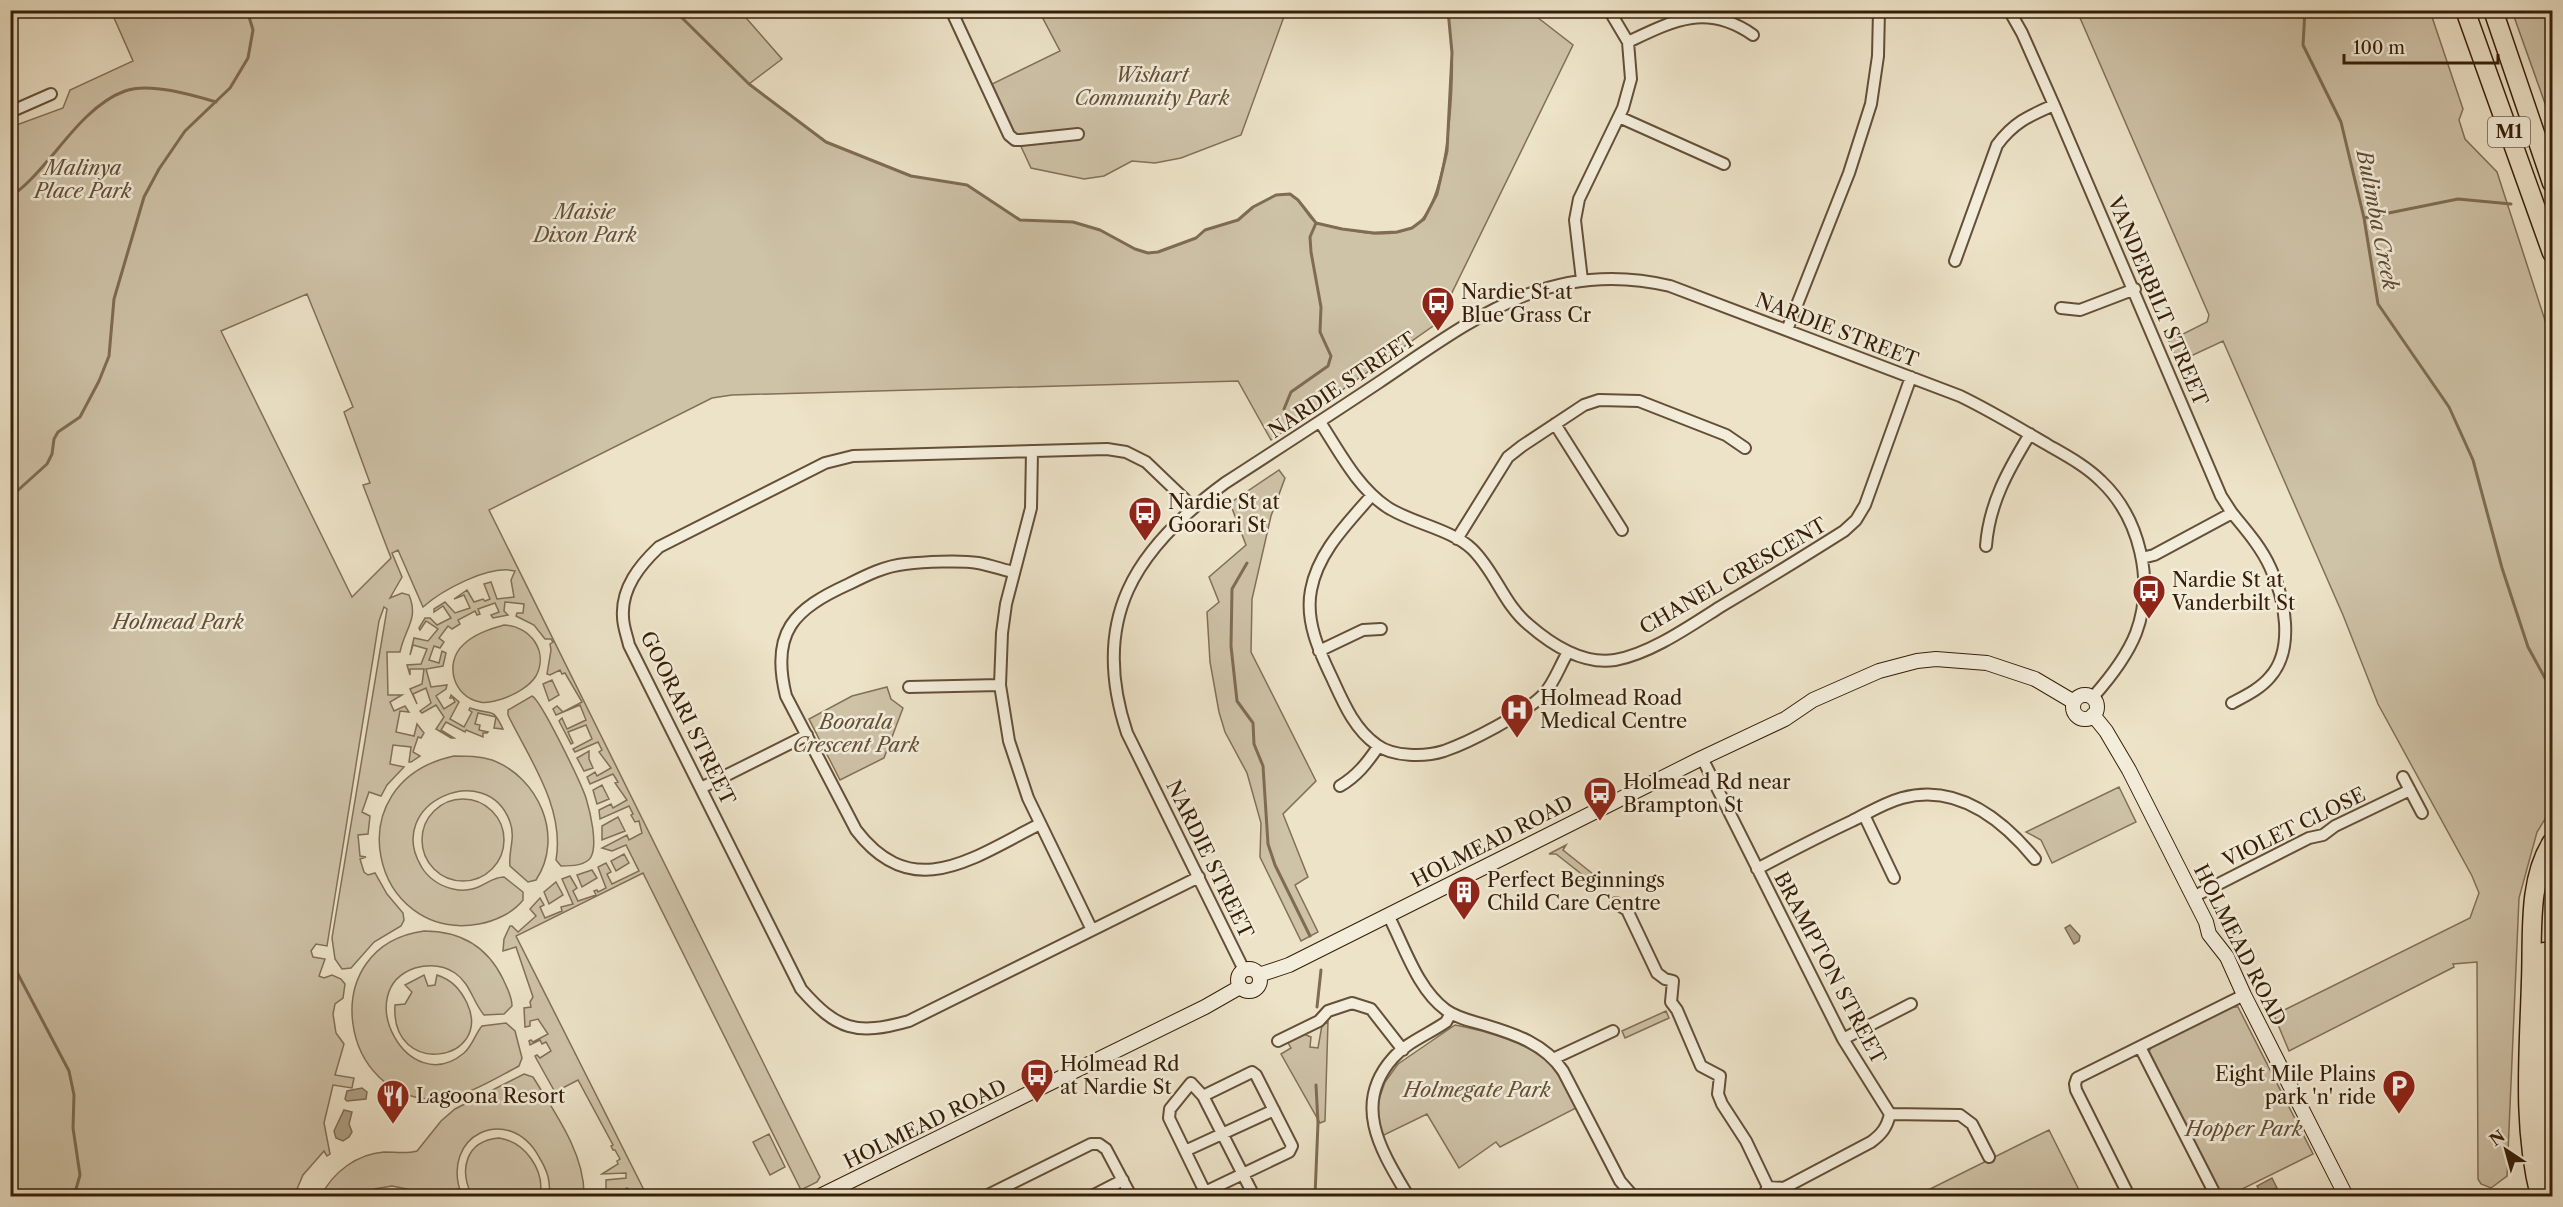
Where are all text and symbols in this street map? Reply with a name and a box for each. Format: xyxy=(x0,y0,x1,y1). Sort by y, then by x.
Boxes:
scale bar xyxy=(2344,27,2498,65)
text: 100 m xyxy=(2353,37,2405,59)
park label: Wishart Community Park xyxy=(1074,63,1230,110)
road number: M1 xyxy=(2488,117,2530,147)
water label: Bulimba Creek xyxy=(2351,146,2403,292)
park label: Malinya Place Park xyxy=(32,156,132,203)
street label: VANDERBILT STREET xyxy=(2103,192,2213,409)
park label: Maisie Dixon Park xyxy=(531,200,637,247)
place label: Nardie St at Blue Grass Cr xyxy=(1461,280,1592,327)
bus stop icon: Nardie St at Blue Grass Cr xyxy=(1420,285,1456,332)
street label: NARDIE STREET xyxy=(1752,288,1922,372)
street label: NARDIE STREET xyxy=(1264,327,1420,443)
place label: Nardie St at Goorari St xyxy=(1168,490,1280,537)
bus stop icon: Nardie St at Goorari St xyxy=(1127,495,1163,542)
street label: CHANEL CRESCENT xyxy=(1635,513,1831,639)
place label: Nardie St at Vanderbilt St xyxy=(2171,568,2295,615)
bus stop icon: Nardie St at Vanderbilt St xyxy=(2131,573,2167,620)
park label: Holmead Park xyxy=(110,610,244,634)
street label: GOORARI STREET xyxy=(636,627,740,809)
place label: Holmead Road Medical Centre xyxy=(1540,686,1687,733)
hospital icon: Holmead Road Medical Centre xyxy=(1499,692,1535,739)
park label: Boorala Crescent Park xyxy=(793,710,920,757)
place label: Holmead Rd near Brampton St xyxy=(1623,770,1791,817)
bus stop icon: Holmead Rd near Brampton St xyxy=(1582,775,1618,822)
street label: NARDIE STREET xyxy=(1161,776,1259,942)
street label: VIOLET CLOSE xyxy=(2218,782,2369,872)
street label: HOLMEAD ROAD xyxy=(1407,790,1577,892)
street label: HOLMEAD ROAD xyxy=(2189,860,2291,1030)
place label: Perfect Beginnings Child Care Centre xyxy=(1487,868,1665,915)
street label: BRAMPTON STREET xyxy=(1769,868,1891,1068)
building icon: Perfect Beginnings Child Care Centre xyxy=(1446,874,1482,921)
place label: Holmead Rd at Nardie St xyxy=(1060,1052,1180,1099)
bus stop icon: Holmead Rd at Nardie St xyxy=(1019,1057,1055,1104)
place label: Eight Mile Plains park 'n' ride xyxy=(2215,1062,2376,1109)
parking icon: Eight Mile Plains park 'n' ride xyxy=(2381,1068,2417,1115)
street label: HOLMEAD ROAD xyxy=(840,1074,1010,1174)
restaurant icon: Lagoona Resort xyxy=(375,1078,411,1125)
park label: Holmegate Park xyxy=(1401,1078,1551,1102)
place label: Lagoona Resort xyxy=(416,1084,565,1108)
park label: Hopper Park xyxy=(2183,1117,2303,1141)
north arrow xyxy=(2476,1120,2536,1180)
text: N xyxy=(2486,1126,2509,1150)

